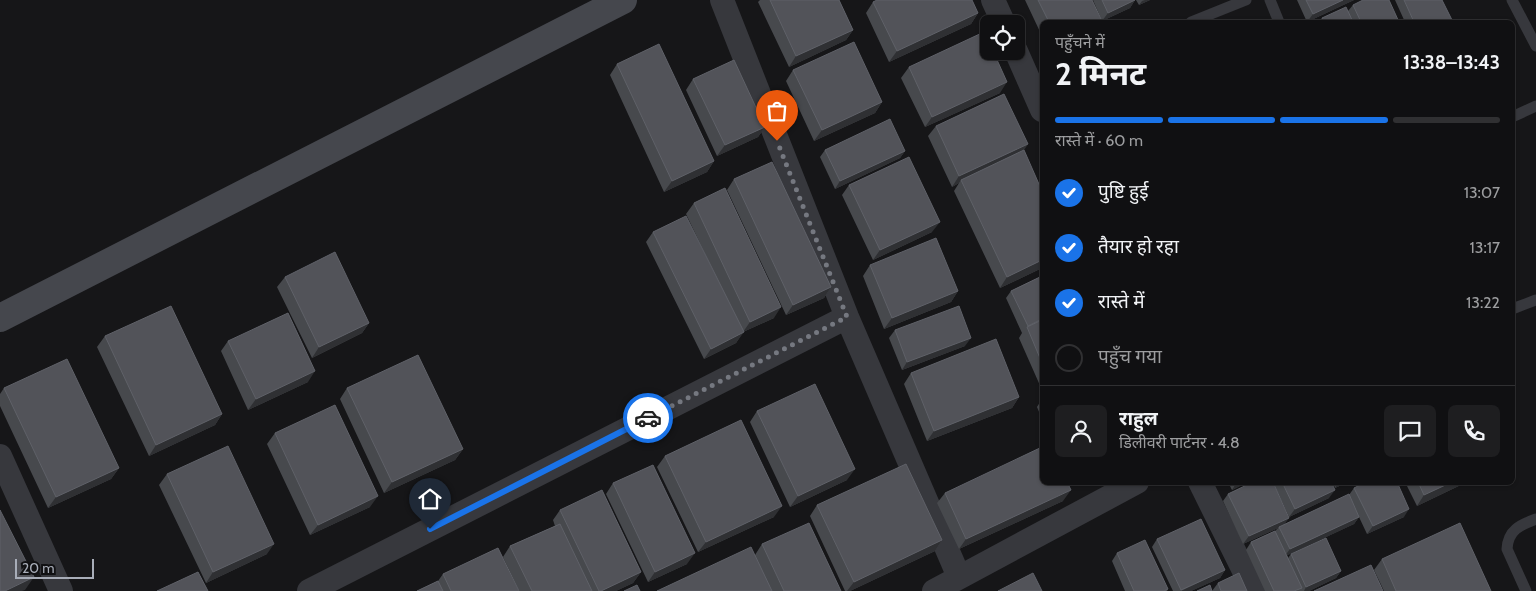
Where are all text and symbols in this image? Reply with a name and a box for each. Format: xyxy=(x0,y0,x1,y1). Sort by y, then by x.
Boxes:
map controls xyxy=(980,15,1025,60)
button: locate xyxy=(980,15,1025,60)
text: पहुँचने में xyxy=(1055,33,1105,52)
text: 13:38–13:43 xyxy=(1403,51,1500,74)
text: 2 मिनट xyxy=(1055,54,1146,93)
pin xyxy=(756,90,798,141)
icon: bag xyxy=(763,97,791,125)
text: रास्ते में · 60 m xyxy=(1055,131,1143,150)
icon: check xyxy=(1055,179,1083,207)
text: पुष्टि हुई xyxy=(1098,180,1149,203)
text: 13:07 xyxy=(1464,183,1500,202)
icon: check xyxy=(1055,234,1083,262)
text: तैयार हो रहा xyxy=(1098,235,1179,258)
text: 13:17 xyxy=(1470,238,1500,257)
icon: check xyxy=(1055,289,1083,317)
text: रास्ते में xyxy=(1098,290,1145,313)
text: 13:22 xyxy=(1466,293,1500,312)
text: पहुँच गया xyxy=(1098,345,1162,368)
courier xyxy=(623,393,673,443)
icon: car xyxy=(634,404,662,432)
button: person xyxy=(1055,405,1107,457)
button: chat xyxy=(1384,405,1436,457)
button: phone xyxy=(1448,405,1500,457)
text: राहुल xyxy=(1119,407,1158,430)
text: डिलीवरी पार्टनर · 4.8 xyxy=(1119,433,1240,452)
pin xyxy=(409,478,451,529)
icon: home xyxy=(416,485,444,513)
scale bar xyxy=(15,556,94,579)
text: 20 m xyxy=(22,559,55,577)

